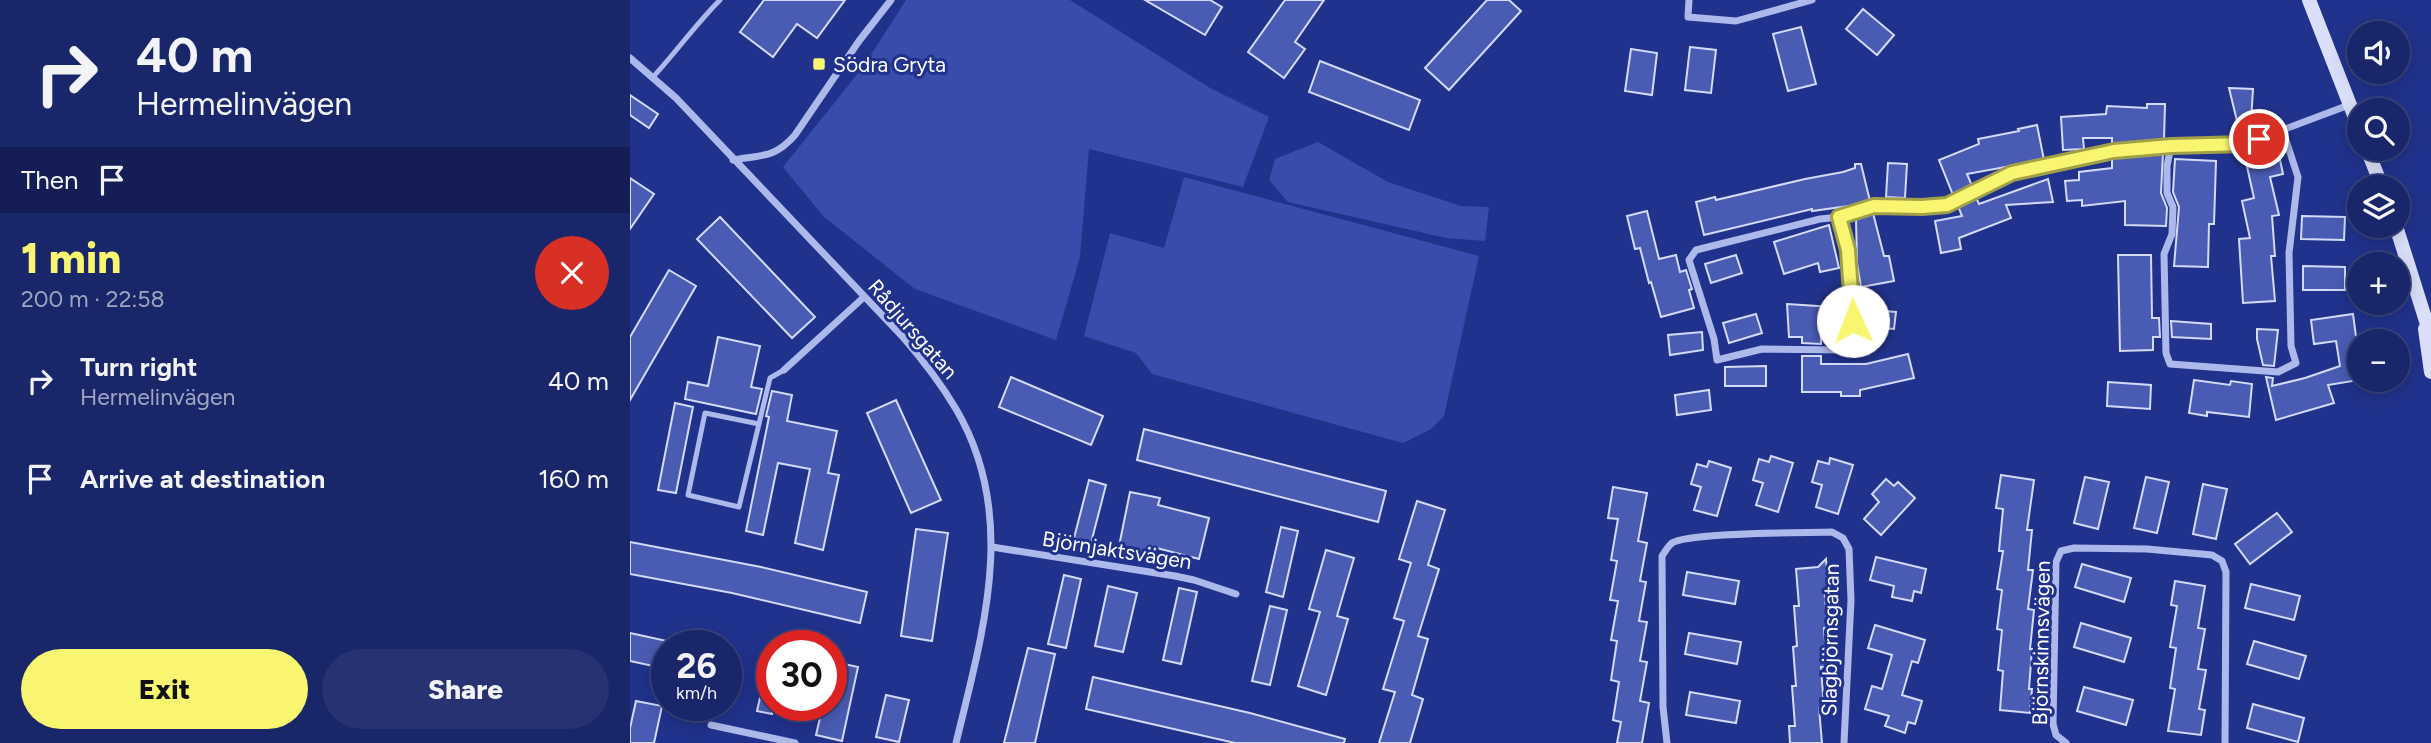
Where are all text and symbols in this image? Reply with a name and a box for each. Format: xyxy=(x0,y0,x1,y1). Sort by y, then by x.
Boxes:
map controls xyxy=(2347,21,2410,392)
button: sound xyxy=(2347,21,2410,84)
text: 40 m xyxy=(136,25,253,84)
icon: right xyxy=(21,28,112,119)
place label: Södra Gryta xyxy=(833,52,946,77)
marker: Södra Gryta xyxy=(811,56,827,72)
text: Hermelinvägen xyxy=(136,85,352,123)
button: search xyxy=(2347,98,2410,161)
pin xyxy=(2229,109,2289,169)
icon: arrive xyxy=(2240,120,2278,158)
icon: arrive xyxy=(93,161,131,199)
text: Then xyxy=(21,164,79,196)
button: layers xyxy=(2347,175,2410,238)
text: 1 min xyxy=(21,233,121,284)
button: close xyxy=(535,236,609,310)
button: + xyxy=(2347,252,2410,315)
street label: Rådjursgatan xyxy=(863,274,963,384)
position arrow xyxy=(1816,284,1890,358)
text: 200 m · 22:58 xyxy=(21,285,165,313)
button: − xyxy=(2347,329,2410,392)
text: Turn right xyxy=(80,351,197,383)
icon: right xyxy=(21,362,59,400)
text: 40 m xyxy=(548,365,609,397)
text: Hermelinvägen xyxy=(80,383,235,411)
icon: arrive xyxy=(21,460,59,498)
text: Arrive at destination xyxy=(80,463,325,495)
text: 160 m xyxy=(538,463,609,495)
street label: Björnjaktsvägen xyxy=(1041,526,1193,574)
street label: Björnskinnsvägen xyxy=(2027,560,2055,726)
street label: Slagbjörnsgatan xyxy=(1816,563,1844,717)
speed limit sign: 30 xyxy=(756,630,847,721)
text: 26 xyxy=(676,645,717,687)
button: Exit xyxy=(21,649,308,729)
button: Share xyxy=(322,649,609,729)
text: km/h xyxy=(676,682,717,704)

